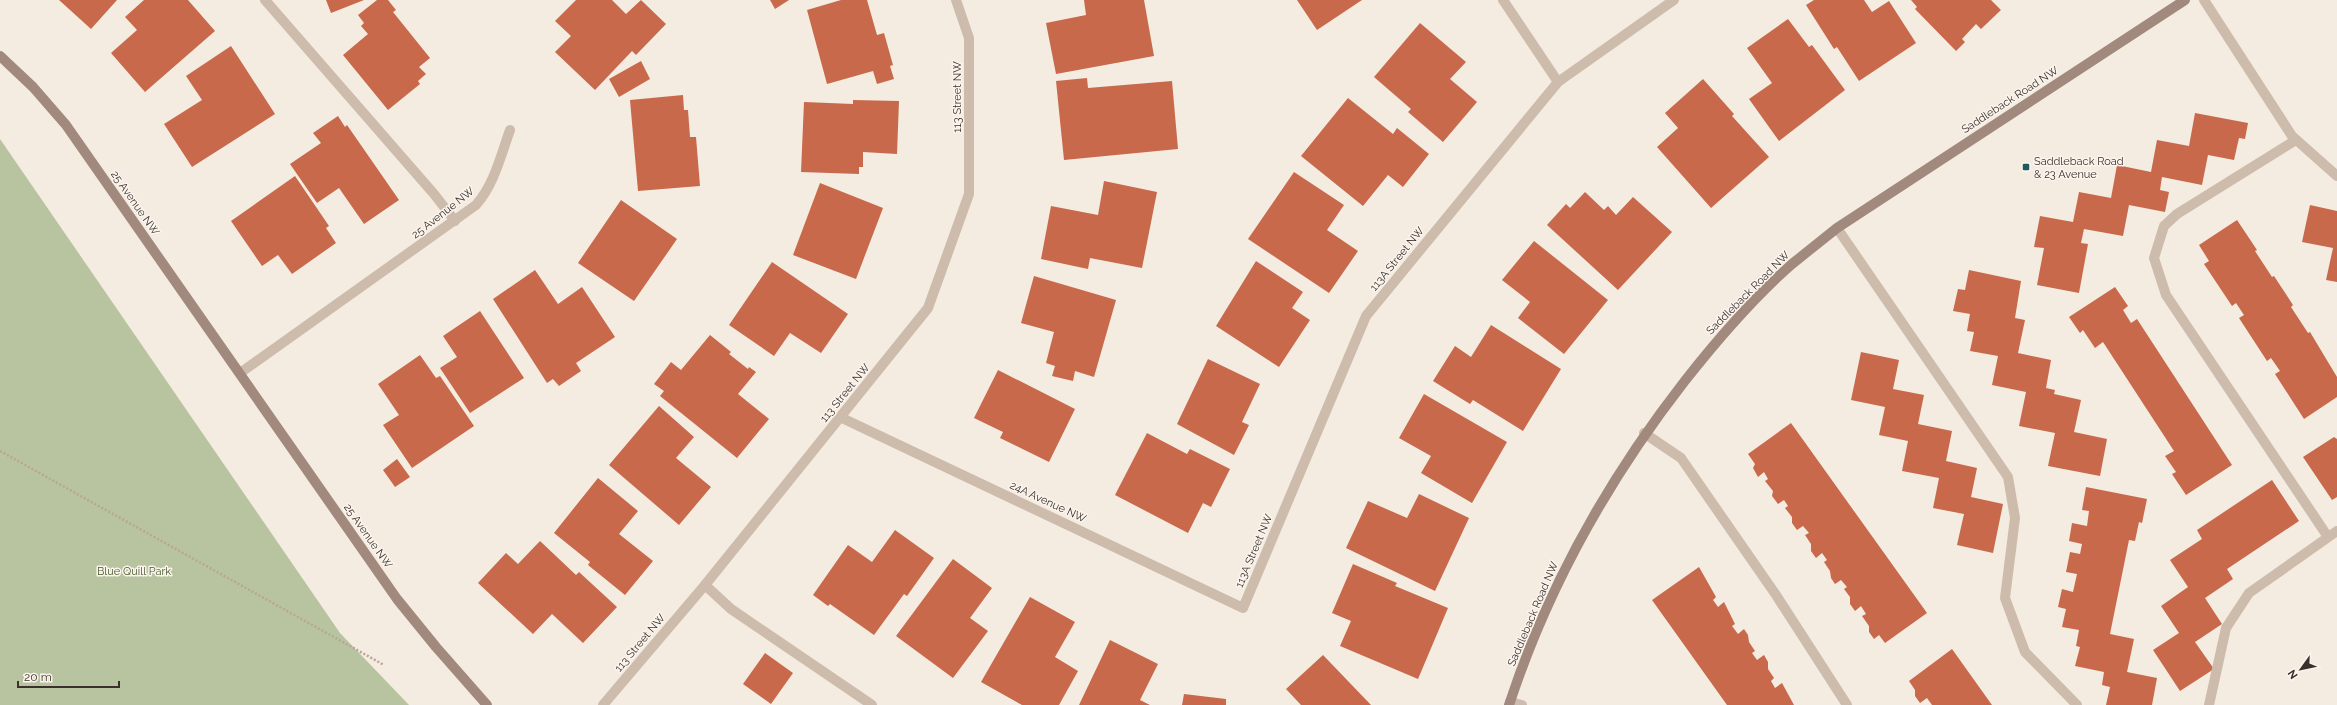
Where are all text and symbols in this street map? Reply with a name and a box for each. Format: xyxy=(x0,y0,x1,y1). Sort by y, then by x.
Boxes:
street label: 113 Street NW xyxy=(951,61,964,133)
street label: Saddleback Road NW xyxy=(1959,64,2061,136)
place label: Saddleback Road & 23 Avenue xyxy=(2034,155,2124,181)
marker: Saddleback Road & 23 Avenue xyxy=(2021,162,2031,172)
street label: 25 Avenue NW xyxy=(108,168,162,238)
street label: 25 Avenue NW xyxy=(409,184,477,241)
street label: 113A Street NW xyxy=(1367,224,1427,294)
street label: Saddleback Road NW xyxy=(1704,248,1793,337)
street label: 113 Street NW xyxy=(817,361,873,425)
street label: 24A Avenue NW xyxy=(1008,479,1089,526)
street label: 25 Avenue NW xyxy=(341,501,395,571)
street label: 113A Street NW xyxy=(1233,512,1276,590)
street label: Saddleback Road NW xyxy=(1505,559,1561,668)
park label: Blue Quill Park xyxy=(97,565,171,578)
street label: 113 Street NW xyxy=(612,611,668,675)
north arrow xyxy=(2281,649,2321,689)
scale bar xyxy=(18,663,119,689)
text: N xyxy=(2285,667,2301,681)
text: 20 m xyxy=(24,670,52,684)

